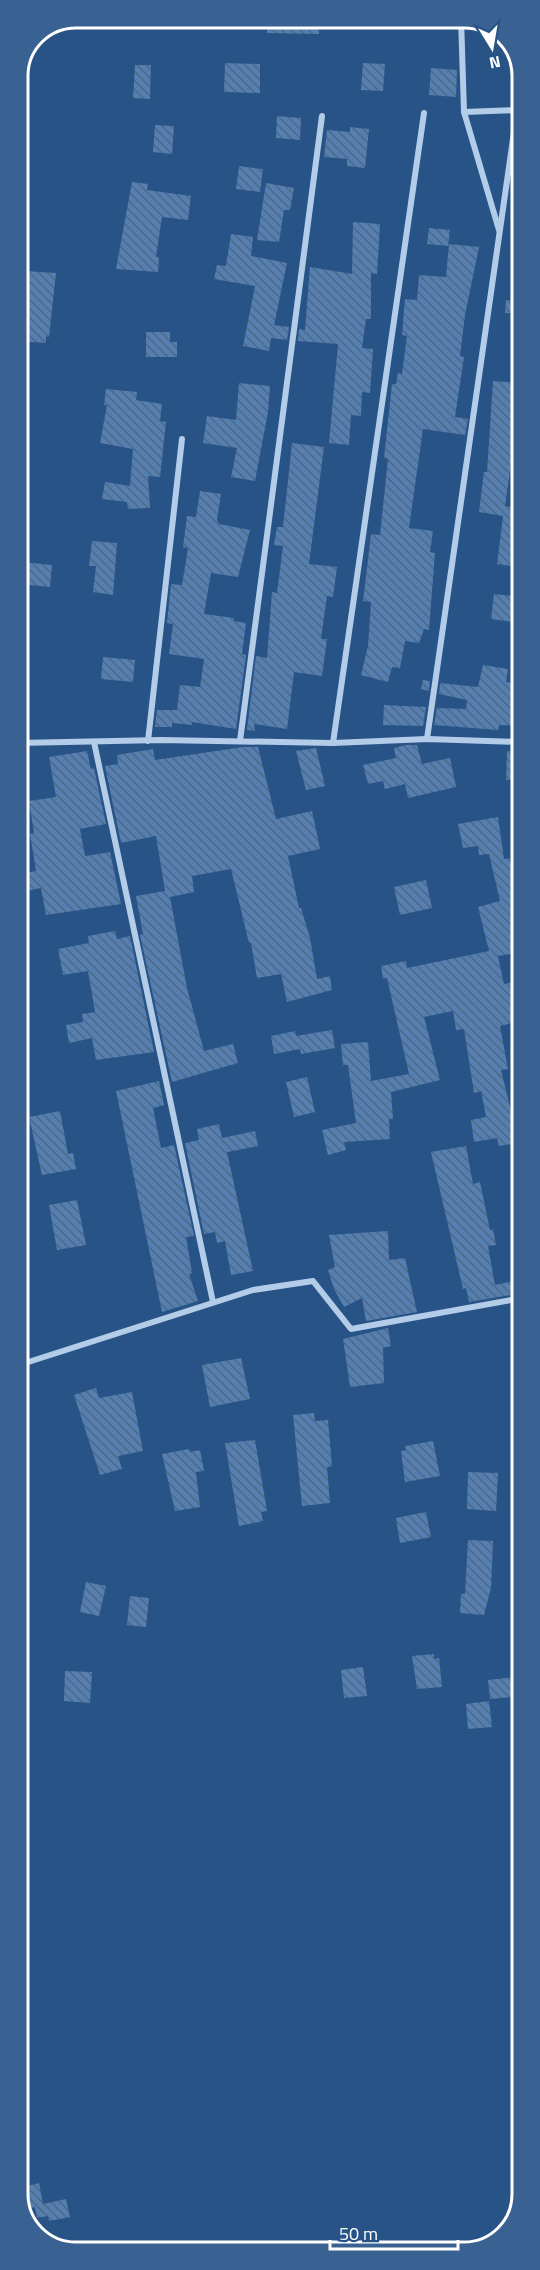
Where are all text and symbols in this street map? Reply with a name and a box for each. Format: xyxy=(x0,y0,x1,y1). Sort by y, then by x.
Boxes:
north arrow xyxy=(462,18,522,78)
text: N xyxy=(487,50,503,76)
scale bar xyxy=(330,2213,458,2251)
text: 50 m xyxy=(339,2220,378,2247)

